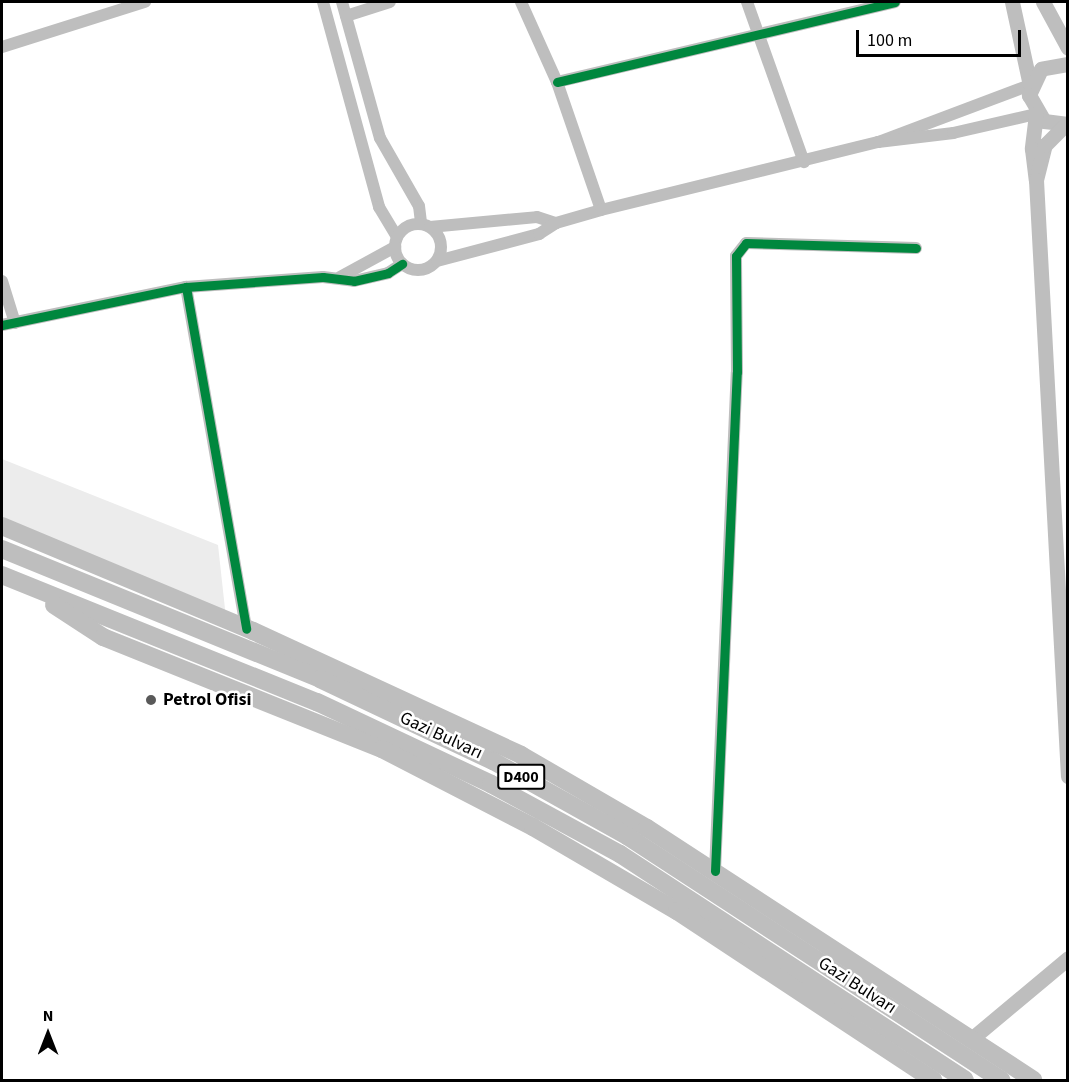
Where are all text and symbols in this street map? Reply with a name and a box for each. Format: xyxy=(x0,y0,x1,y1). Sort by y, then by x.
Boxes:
scale bar xyxy=(859,18,1024,56)
text: 100 m xyxy=(867,28,912,53)
place label: Petrol Ofisi xyxy=(163,689,251,711)
marker: Petrol Ofisi xyxy=(144,693,158,707)
street label: Gazi Bulvarı xyxy=(396,707,486,765)
road number: D400 xyxy=(497,764,545,790)
street label: Gazi Bulvarı xyxy=(814,953,900,1019)
north arrow xyxy=(18,1004,78,1064)
text: N xyxy=(43,1005,53,1027)

